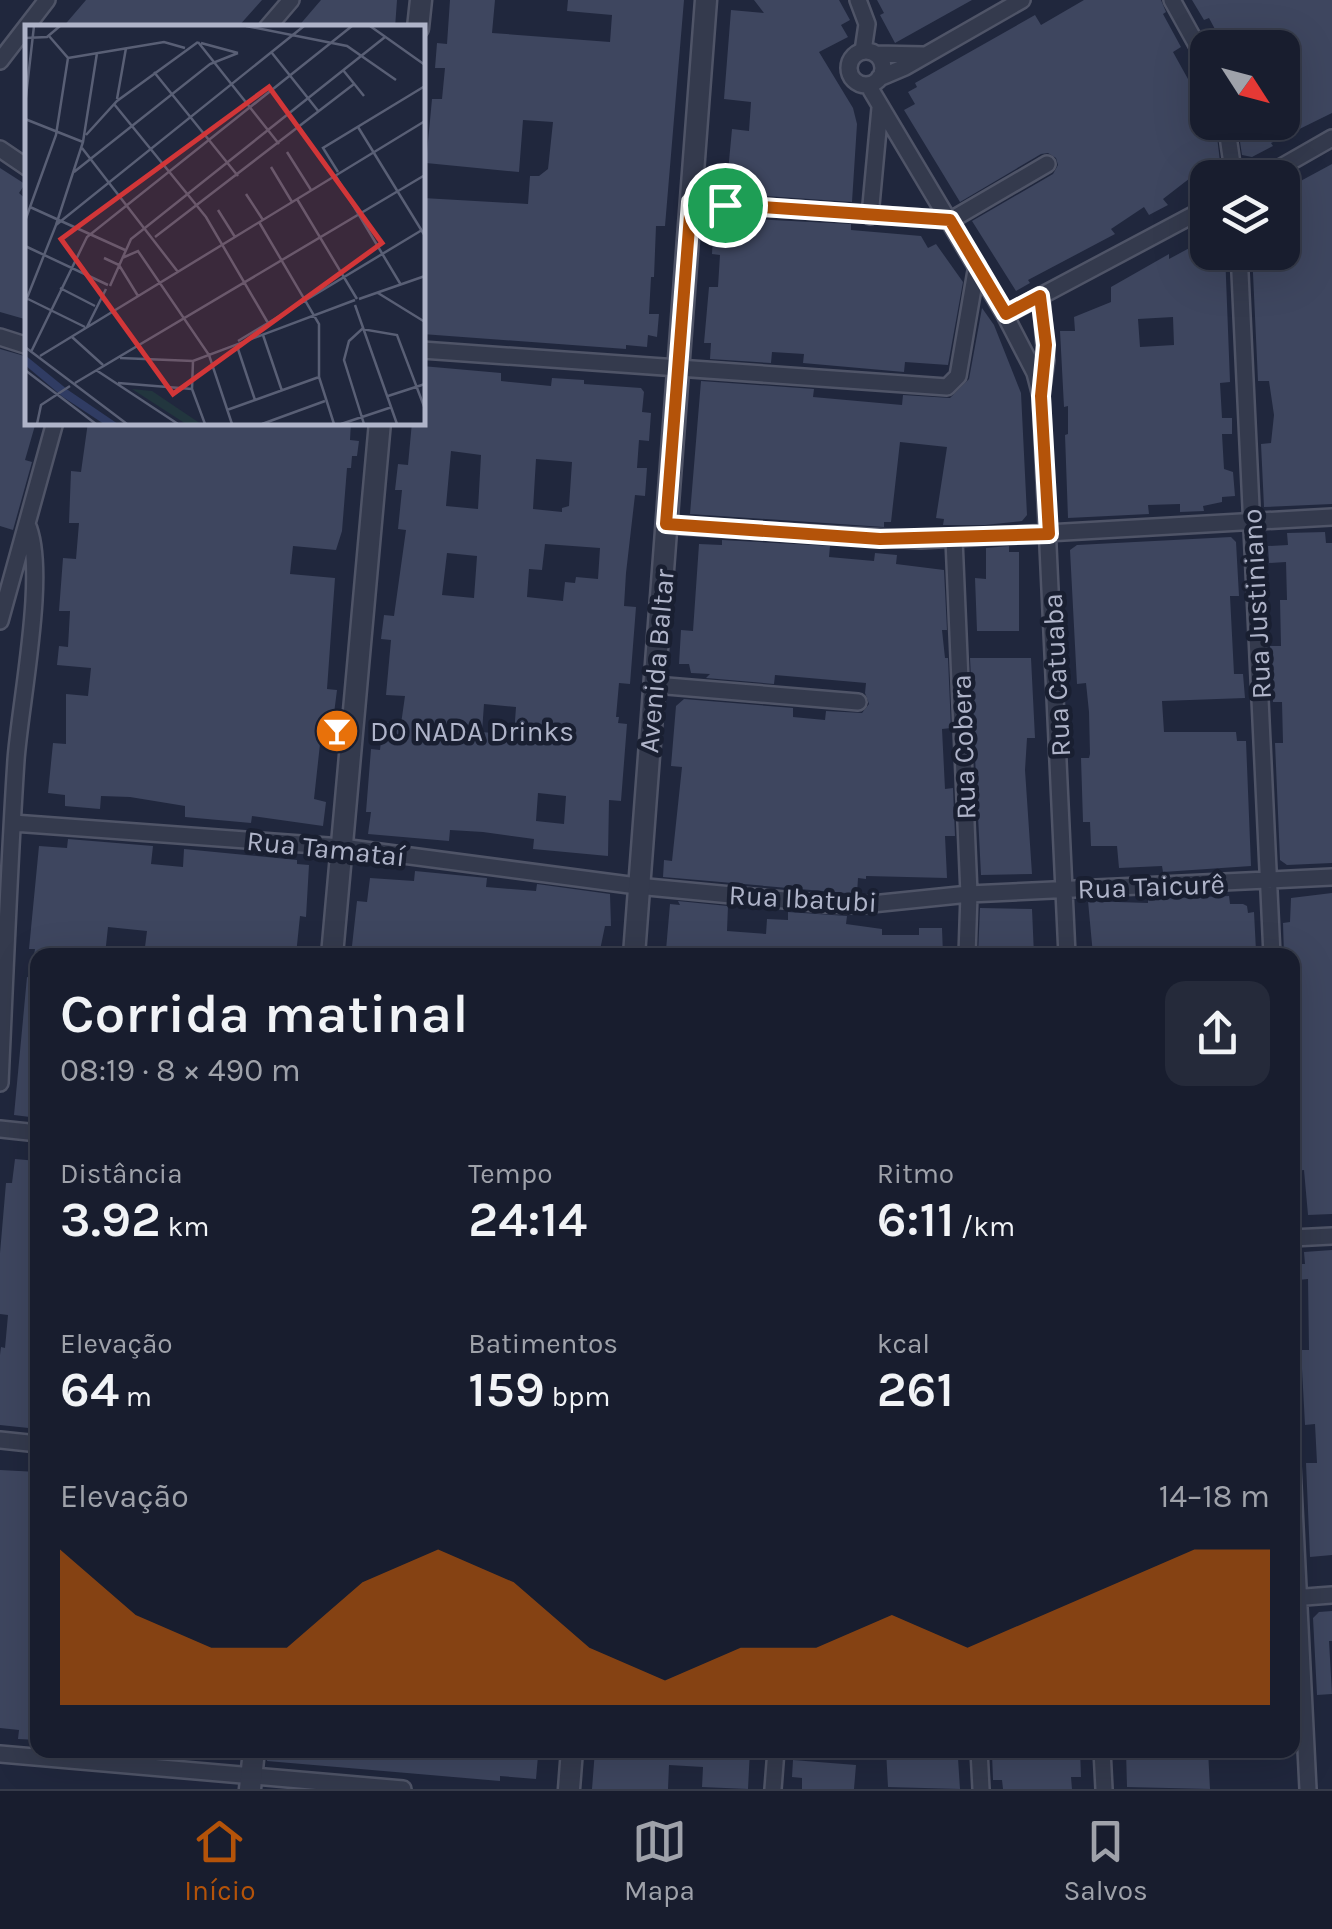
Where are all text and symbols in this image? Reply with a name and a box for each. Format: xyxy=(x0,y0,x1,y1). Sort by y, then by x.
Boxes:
inset map xyxy=(25,25,425,425)
north arrow xyxy=(1190,30,1300,140)
map controls xyxy=(1190,30,1300,270)
button: layers xyxy=(1190,160,1300,270)
pin xyxy=(683,163,768,248)
icon: arrive xyxy=(698,178,753,233)
street label: Rua Justiniano xyxy=(1235,508,1278,700)
street label: Avenida Baltar xyxy=(632,567,681,754)
street label: Rua Catuaba xyxy=(1036,592,1077,758)
street label: Rua Cobera xyxy=(944,674,983,820)
bar icon: DO NADA Drinks xyxy=(314,708,360,754)
place label: DO NADA Drinks xyxy=(370,715,574,748)
street label: Rua Tamataí xyxy=(245,824,407,873)
street label: Rua Taicurê xyxy=(1077,867,1225,906)
street label: Rua Ibatubi xyxy=(728,878,878,919)
button: share xyxy=(1165,981,1270,1086)
text: Corrida matinal xyxy=(60,982,469,1046)
text: 08:19 · 8 × 490 m xyxy=(60,1052,301,1089)
text: Distância xyxy=(60,1157,183,1190)
text: Tempo xyxy=(468,1157,552,1190)
text: Ritmo xyxy=(877,1157,954,1190)
text: 3.92 xyxy=(60,1190,161,1249)
text: 24:14 xyxy=(468,1190,587,1249)
text: 6:11 xyxy=(877,1190,954,1249)
text: km xyxy=(161,1210,210,1243)
text: /km xyxy=(954,1210,1015,1243)
text: Elevação xyxy=(60,1327,173,1360)
text: Batimentos xyxy=(468,1327,618,1360)
text: kcal xyxy=(877,1327,930,1360)
text: 64 xyxy=(60,1360,119,1419)
text: 159 xyxy=(468,1360,545,1419)
text: 261 xyxy=(877,1360,954,1419)
text: m xyxy=(119,1380,152,1413)
text: bpm xyxy=(545,1380,611,1413)
text: Elevação xyxy=(60,1478,189,1515)
text: 14–18 m xyxy=(1159,1478,1270,1515)
tab: Início xyxy=(184,1814,255,1907)
tab: Mapa xyxy=(624,1814,695,1907)
tab: Salvos xyxy=(1063,1814,1148,1907)

